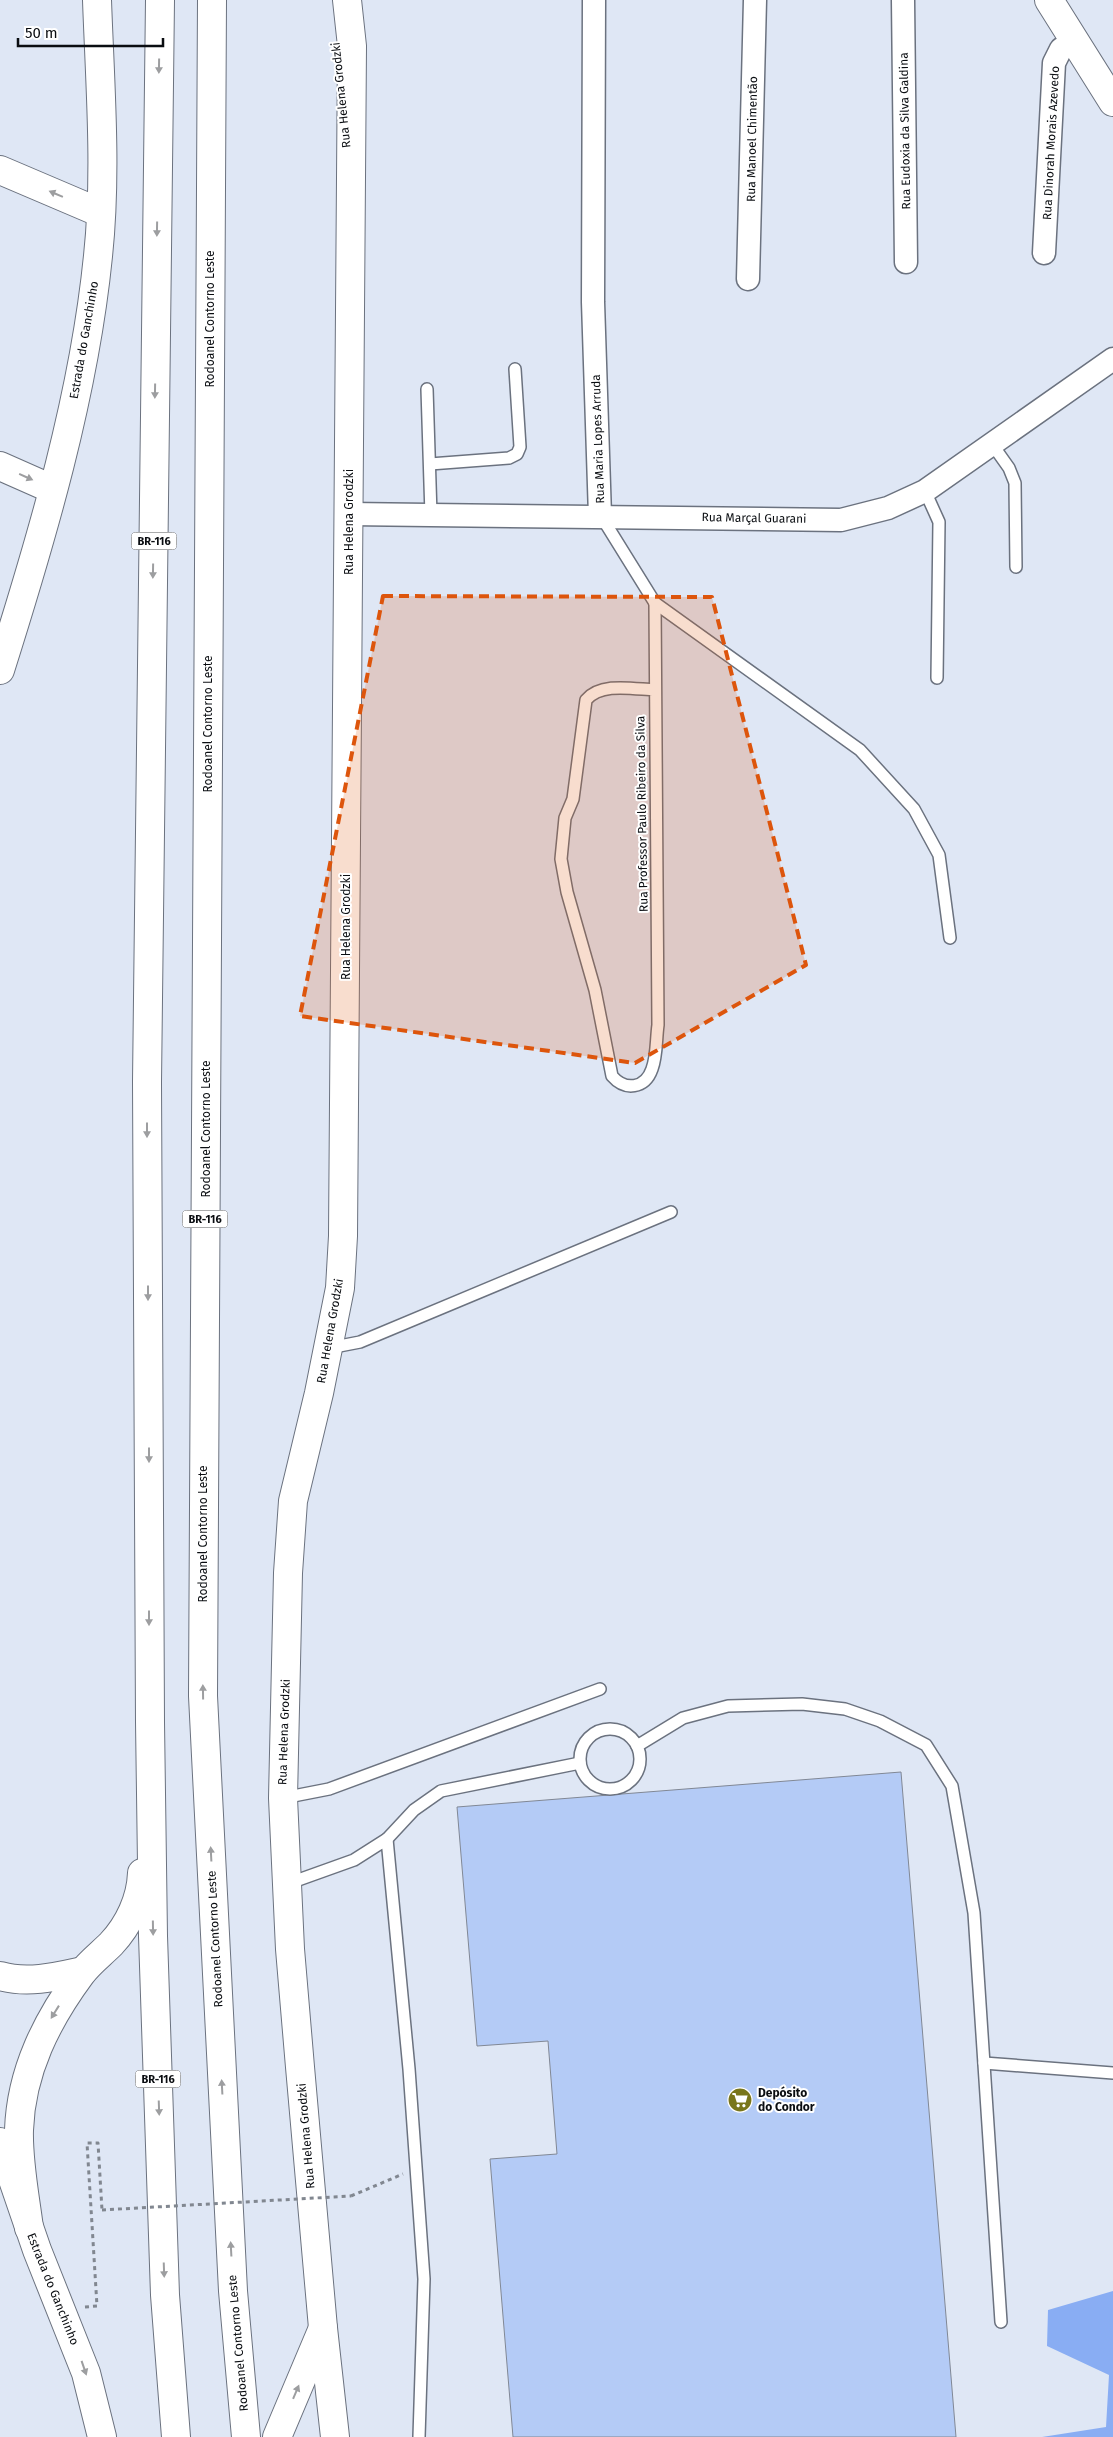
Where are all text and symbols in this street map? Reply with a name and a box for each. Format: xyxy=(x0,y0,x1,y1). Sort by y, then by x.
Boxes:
scale bar xyxy=(18,15,162,47)
text: 50 m xyxy=(25,24,58,42)
street label: Rua Helena Grodzki xyxy=(328,41,354,149)
street label: Rua Eudoxia da Silva Galdina xyxy=(897,52,913,210)
one-way arrow xyxy=(155,58,163,74)
street label: Rua Dinorah Morais Azevedo xyxy=(1040,66,1062,220)
street label: Rua Manoel Chimentão xyxy=(744,76,760,202)
one-way arrow xyxy=(49,189,63,197)
one-way arrow xyxy=(153,221,161,237)
street label: Rodoanel Contorno Leste xyxy=(203,251,217,388)
street label: Estrada do Ganchinho xyxy=(67,280,101,400)
street label: Rua Maria Lopes Arruda xyxy=(589,374,607,504)
one-way arrow xyxy=(151,383,159,399)
street label: Rua Helena Grodzki xyxy=(342,469,356,575)
one-way arrow xyxy=(19,474,33,482)
street label: Rua Marçal Guarani xyxy=(701,510,807,526)
road number: BR-116 xyxy=(132,532,176,550)
one-way arrow xyxy=(149,563,157,579)
street label: Rodoanel Contorno Leste xyxy=(201,656,215,793)
street label: Rua Professor Paulo Ribeiro da Silva xyxy=(633,716,651,912)
street label: Rua Helena Grodzki xyxy=(339,874,353,980)
street label: Rodoanel Contorno Leste xyxy=(199,1061,213,1198)
one-way arrow xyxy=(143,1123,151,1139)
road number: BR-116 xyxy=(182,1210,228,1228)
street label: Rua Helena Grodzki xyxy=(314,1277,346,1385)
one-way arrow xyxy=(144,1285,152,1301)
one-way arrow xyxy=(145,1448,153,1464)
street label: Rodoanel Contorno Leste xyxy=(196,1466,210,1603)
one-way arrow xyxy=(145,1610,153,1626)
street label: Rua Helena Grodzki xyxy=(275,1679,293,1785)
one-way arrow xyxy=(199,1684,207,1700)
one-way arrow xyxy=(206,1846,214,1862)
street label: Rodoanel Contorno Leste xyxy=(204,1870,226,2008)
one-way arrow xyxy=(149,1920,157,1936)
one-way arrow xyxy=(51,2005,60,2018)
road number: BR-116 xyxy=(136,2070,180,2088)
one-way arrow xyxy=(218,2078,226,2094)
street label: Rua Helena Grodzki xyxy=(294,2082,318,2190)
place label: Depósito do Condor xyxy=(758,2086,815,2114)
supermarket icon: Depósito do Condor xyxy=(727,2087,753,2113)
one-way arrow xyxy=(155,2100,163,2116)
street label: Estrada do Ganchinho xyxy=(24,2231,82,2347)
one-way arrow xyxy=(226,2241,234,2257)
one-way arrow xyxy=(161,2262,169,2278)
street label: Rodoanel Contorno Leste xyxy=(225,2274,251,2412)
one-way arrow xyxy=(81,2360,88,2375)
one-way arrow xyxy=(292,2384,300,2399)

